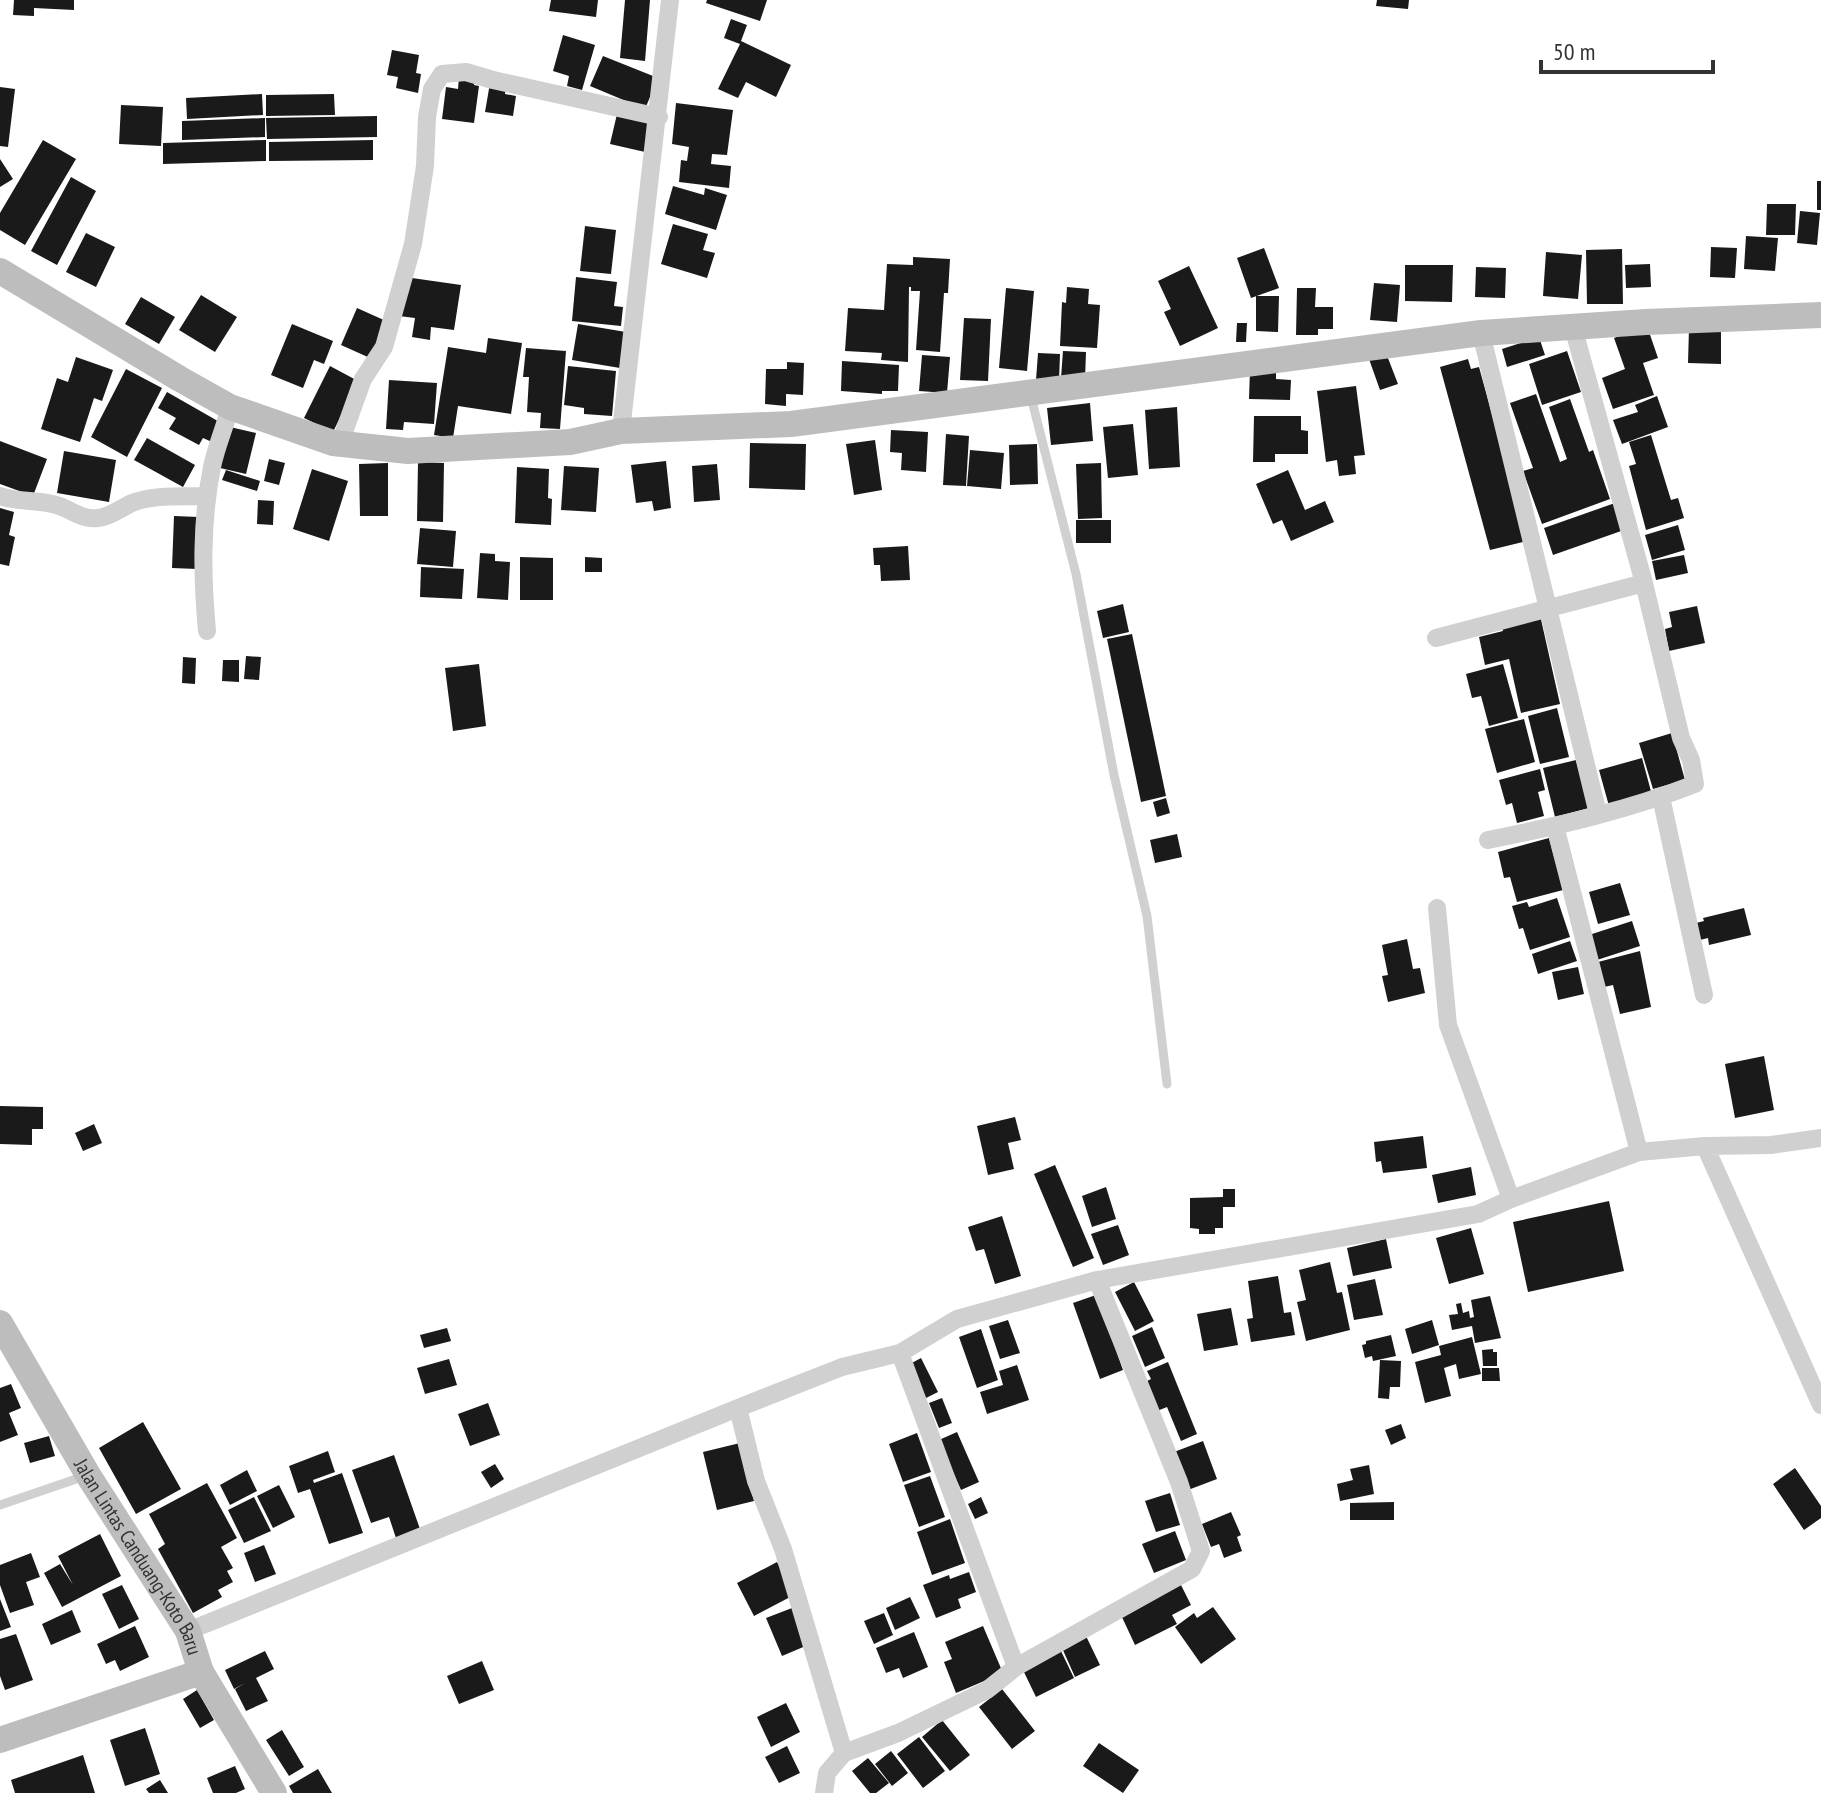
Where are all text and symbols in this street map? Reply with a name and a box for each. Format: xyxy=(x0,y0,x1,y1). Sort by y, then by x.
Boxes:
scale bar xyxy=(1541,24,1713,74)
text: 50 m xyxy=(1553,36,1595,67)
street label: Jalan Lintas Canduang-Koto Baru xyxy=(68,1453,208,1658)

